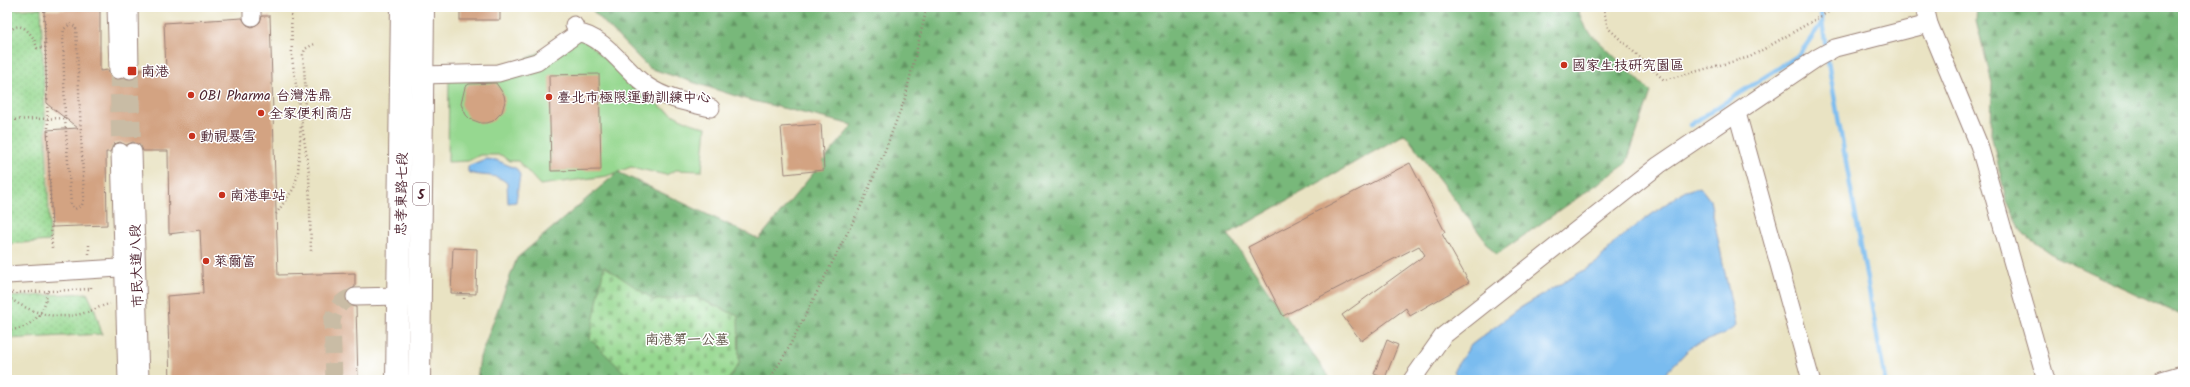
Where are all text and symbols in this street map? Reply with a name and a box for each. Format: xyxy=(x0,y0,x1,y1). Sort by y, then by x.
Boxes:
place label: 國家生技研究園區 xyxy=(1572,55,1684,77)
marker: 國家生技研究園區 xyxy=(1559,60,1569,70)
place label: 南港 xyxy=(141,61,169,83)
marker: 南港 xyxy=(126,65,138,77)
place label: OBI Pharma 台灣浩鼎 xyxy=(199,85,332,107)
place label: 臺北市極限運動訓練中心 xyxy=(557,87,711,109)
marker: OBI Pharma 台灣浩鼎 xyxy=(186,90,196,100)
marker: 臺北市極限運動訓練中心 xyxy=(544,92,554,102)
place label: 全家便利商店 xyxy=(269,103,353,125)
marker: 全家便利商店 xyxy=(256,108,266,118)
place label: 動視暴雪 xyxy=(200,126,256,148)
marker: 動視暴雪 xyxy=(187,131,197,141)
street label: 忠孝東路七段 xyxy=(390,152,414,236)
road number: 5 xyxy=(413,183,429,205)
place label: 南港車站 xyxy=(230,185,286,207)
marker: 南港車站 xyxy=(217,190,227,200)
street label: 市民大道八段 xyxy=(125,224,149,308)
place label: 萊爾富 xyxy=(214,251,256,273)
marker: 萊爾富 xyxy=(201,256,211,266)
park label: 南港第一公墓 xyxy=(645,329,729,351)

